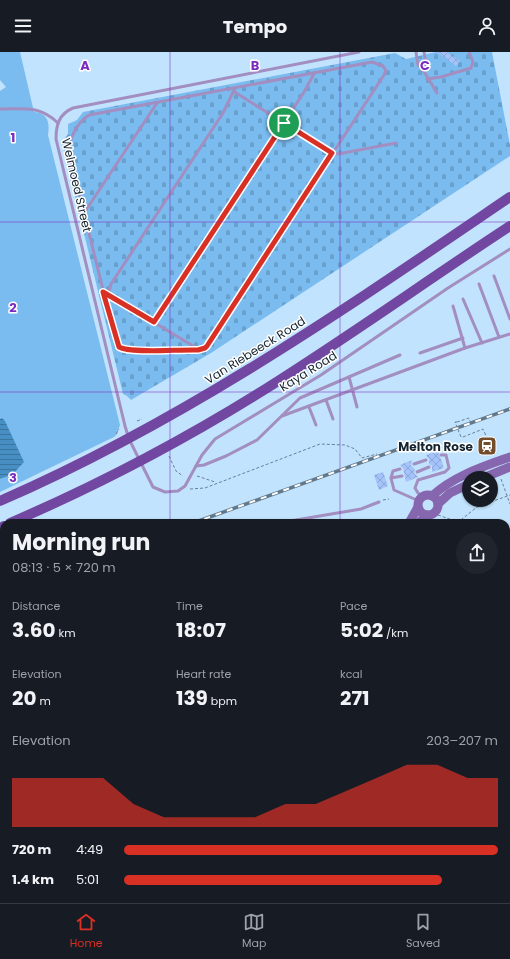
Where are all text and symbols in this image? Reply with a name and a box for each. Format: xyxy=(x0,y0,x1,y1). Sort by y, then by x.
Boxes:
text: Tempo xyxy=(223,14,287,39)
icon: menu xyxy=(12,15,34,37)
icon: person xyxy=(476,15,498,37)
text: A xyxy=(80,56,90,75)
text: B xyxy=(251,56,260,75)
text: C xyxy=(420,56,430,75)
pin xyxy=(267,106,301,140)
icon: arrive xyxy=(273,112,295,134)
text: 1 xyxy=(11,128,15,147)
street label: Welmoed Street xyxy=(58,136,96,234)
text: 2 xyxy=(9,298,17,317)
street label: Van Riebeeck Road xyxy=(201,312,309,388)
street label: Kaya Road xyxy=(276,347,340,395)
station icon: Melton Rose xyxy=(476,435,498,457)
place label: Melton Rose xyxy=(398,438,474,455)
text: 3 xyxy=(9,468,17,487)
map controls xyxy=(462,471,498,507)
button: layers xyxy=(462,471,498,507)
text: Morning run xyxy=(12,527,150,558)
button: share xyxy=(456,532,498,574)
text: 08:13 · 5 × 720 m xyxy=(12,558,116,577)
text: Distance xyxy=(12,598,60,614)
text: Time xyxy=(176,598,203,614)
text: Pace xyxy=(340,598,367,614)
text: 3.60 xyxy=(12,616,56,644)
text: 18:07 xyxy=(176,616,226,644)
text: 5:02 xyxy=(340,616,383,644)
text: km xyxy=(56,625,75,641)
text: /km xyxy=(383,625,408,641)
text: Elevation xyxy=(12,666,62,682)
text: Heart rate xyxy=(176,666,231,682)
text: kcal xyxy=(340,666,362,682)
text: 20 xyxy=(12,684,36,712)
text: 139 xyxy=(176,684,208,712)
text: 271 xyxy=(340,684,370,712)
text: m xyxy=(36,693,51,709)
text: bpm xyxy=(208,693,237,709)
text: Elevation xyxy=(12,731,71,750)
text: 203–207 m xyxy=(426,731,498,750)
text: 720 m xyxy=(12,840,51,859)
text: 4:49 xyxy=(76,840,103,859)
text: 1.4 km xyxy=(12,870,54,889)
text: 5:01 xyxy=(76,870,99,889)
tab: Home xyxy=(70,911,103,952)
tab: Map xyxy=(242,911,266,952)
tab: Saved xyxy=(406,911,440,952)

